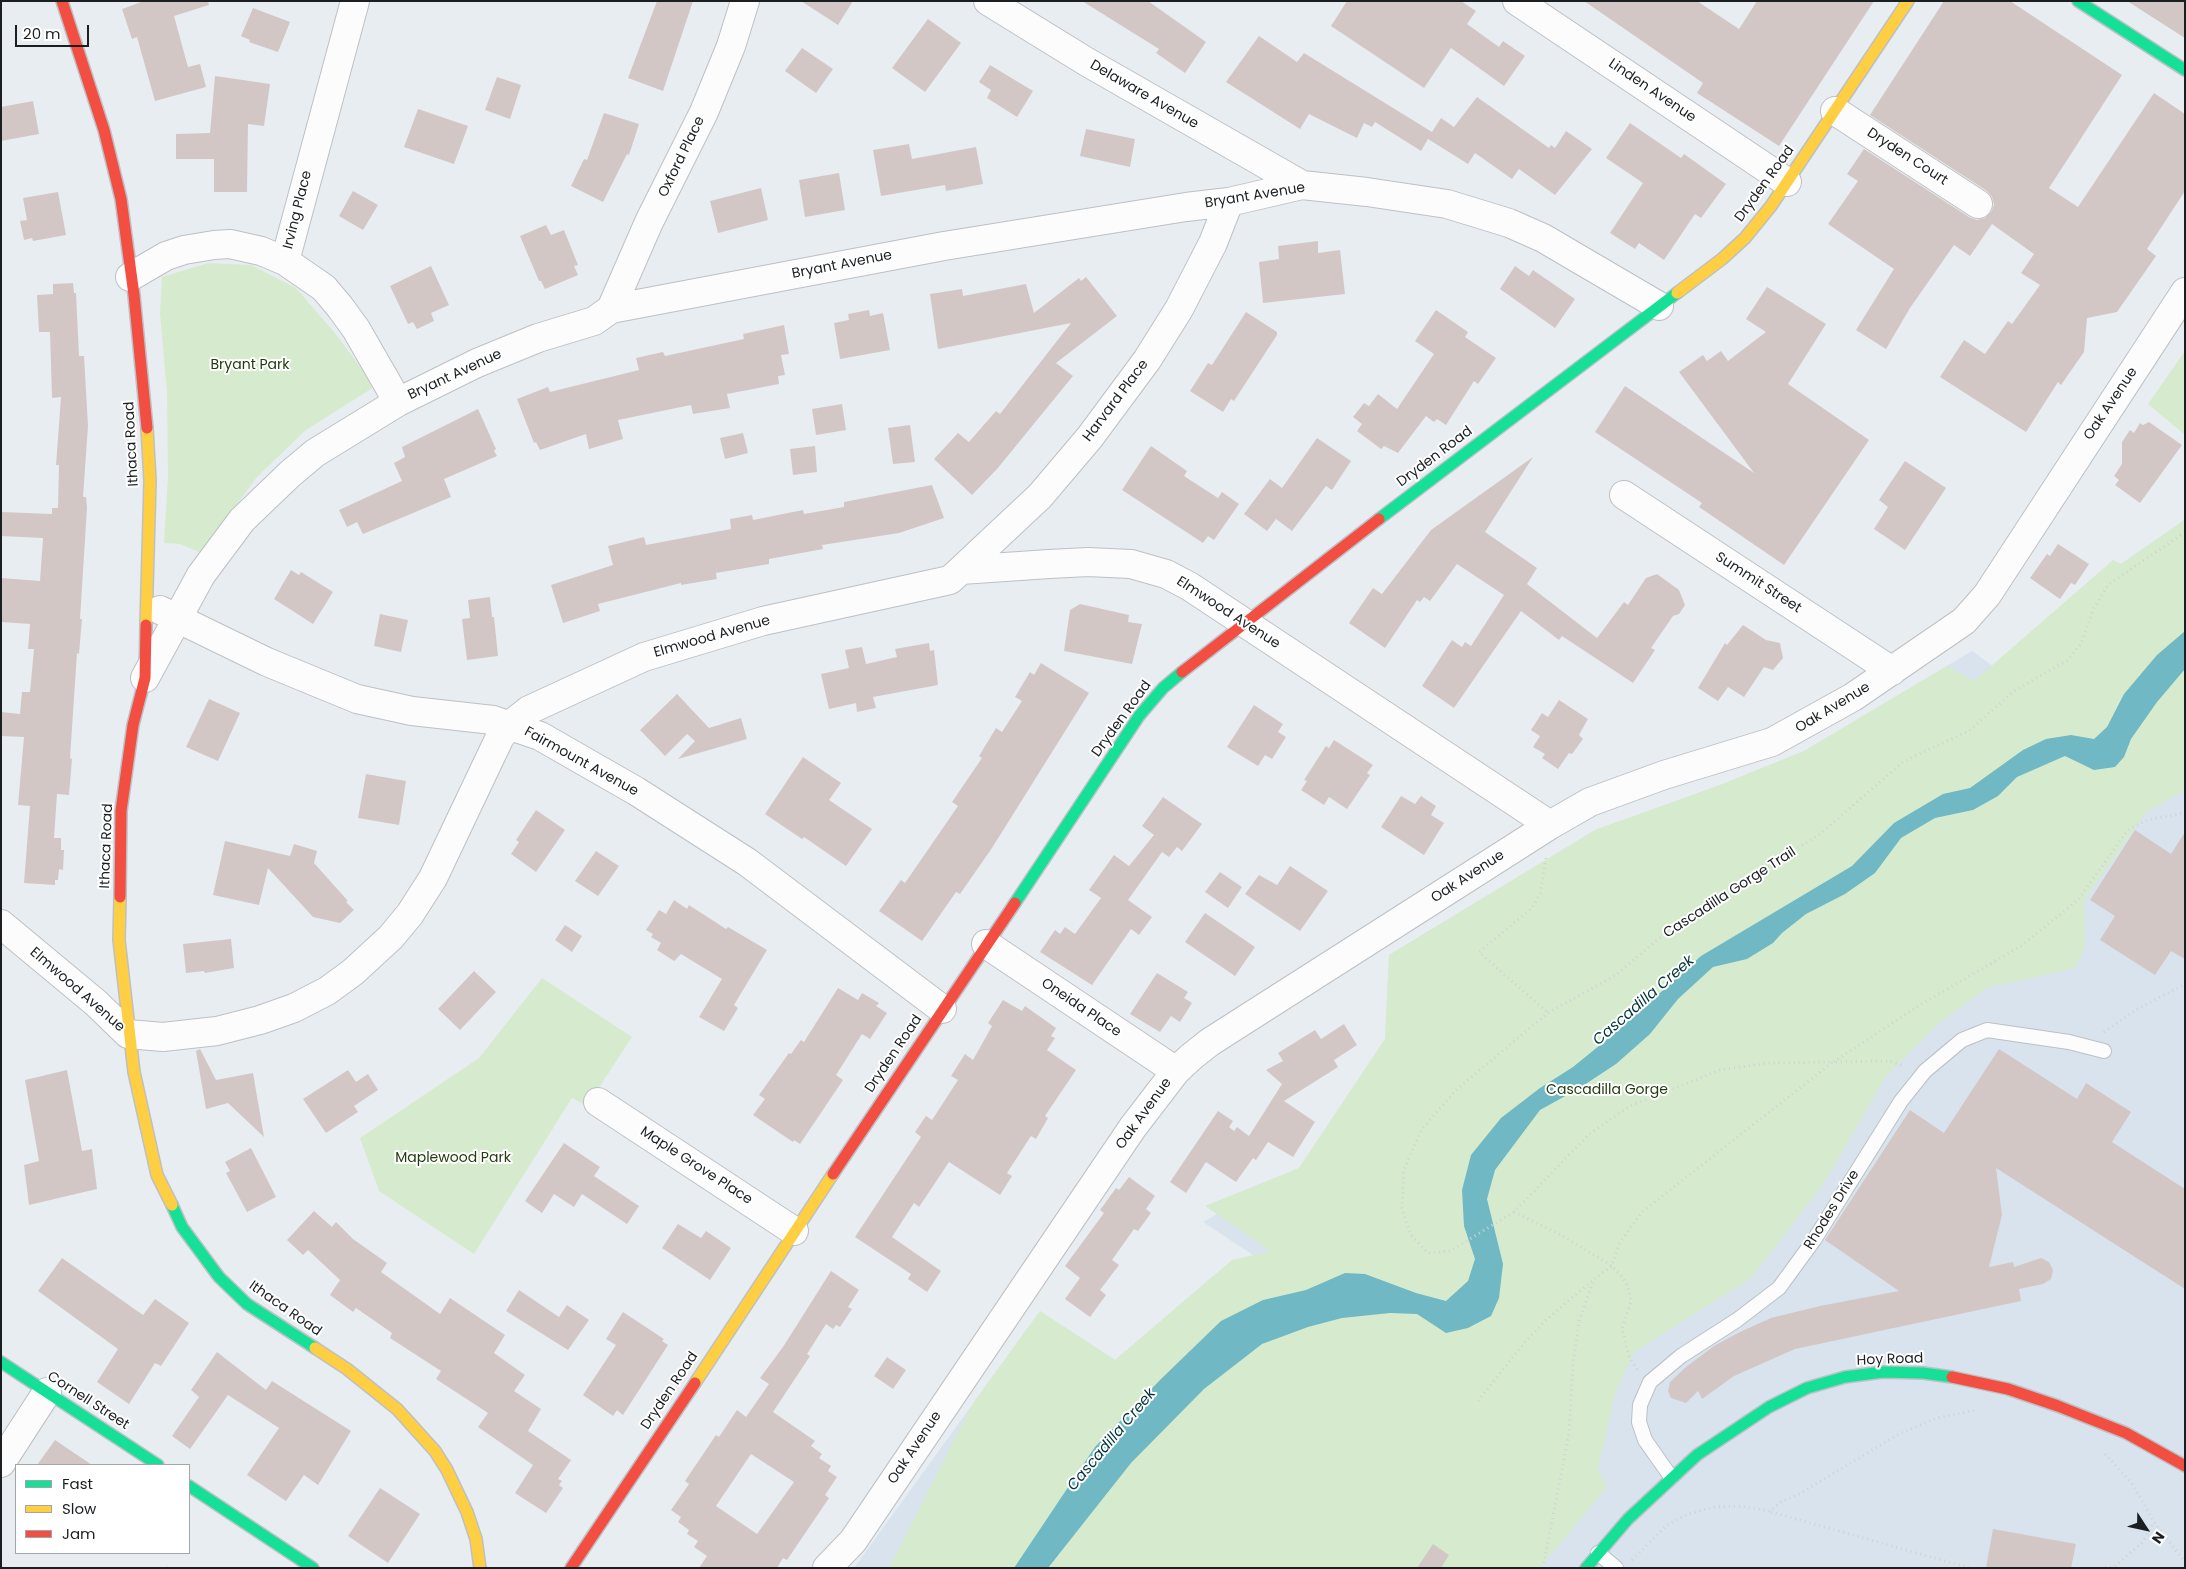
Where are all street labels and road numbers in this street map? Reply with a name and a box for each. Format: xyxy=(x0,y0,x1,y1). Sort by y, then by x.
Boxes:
street label: Linden Avenue xyxy=(1605,56,1699,126)
street label: Delaware Avenue xyxy=(1087,57,1201,133)
street label: Oxford Place xyxy=(655,114,709,200)
street label: Dryden Court xyxy=(1863,125,1951,189)
street label: Dryden Road xyxy=(1732,143,1798,225)
street label: Irving Place xyxy=(280,169,316,251)
street label: Bryant Avenue xyxy=(1204,180,1306,212)
street label: Bryant Avenue xyxy=(791,247,893,283)
street label: Bryant Avenue xyxy=(405,346,505,404)
street label: Harvard Place xyxy=(1080,357,1152,445)
street label: Oak Avenue xyxy=(2081,364,2141,444)
street label: Ithaca Road xyxy=(121,401,143,487)
street label: Dryden Road xyxy=(1394,423,1476,491)
street label: Summit Street xyxy=(1712,549,1804,617)
street label: Elmwood Avenue xyxy=(1173,573,1283,653)
street label: Elmwood Avenue xyxy=(652,612,772,662)
street label: Dryden Road xyxy=(1089,678,1155,760)
street label: Oak Avenue xyxy=(1793,679,1873,737)
street label: Fairmount Avenue xyxy=(521,724,641,800)
street label: Ithaca Road xyxy=(97,803,117,889)
street label: Cascadilla Gorge Trail xyxy=(1661,844,1799,942)
street label: Oak Avenue xyxy=(1428,847,1508,907)
street label: Elmwood Avenue xyxy=(26,944,128,1036)
street label: Oneida Place xyxy=(1038,975,1124,1041)
street label: Dryden Road xyxy=(862,1012,926,1096)
street label: Oak Avenue xyxy=(1113,1075,1175,1153)
street label: Maple Grove Place xyxy=(637,1123,755,1209)
street label: Rhodes Drive xyxy=(1801,1167,1863,1253)
street label: Ithaca Road xyxy=(245,1278,325,1340)
street label: Dryden Road xyxy=(638,1349,702,1433)
street label: Hoy Road xyxy=(1856,1350,1924,1370)
street label: Cornell Street xyxy=(44,1368,132,1434)
street label: Oak Avenue xyxy=(885,1408,945,1488)

